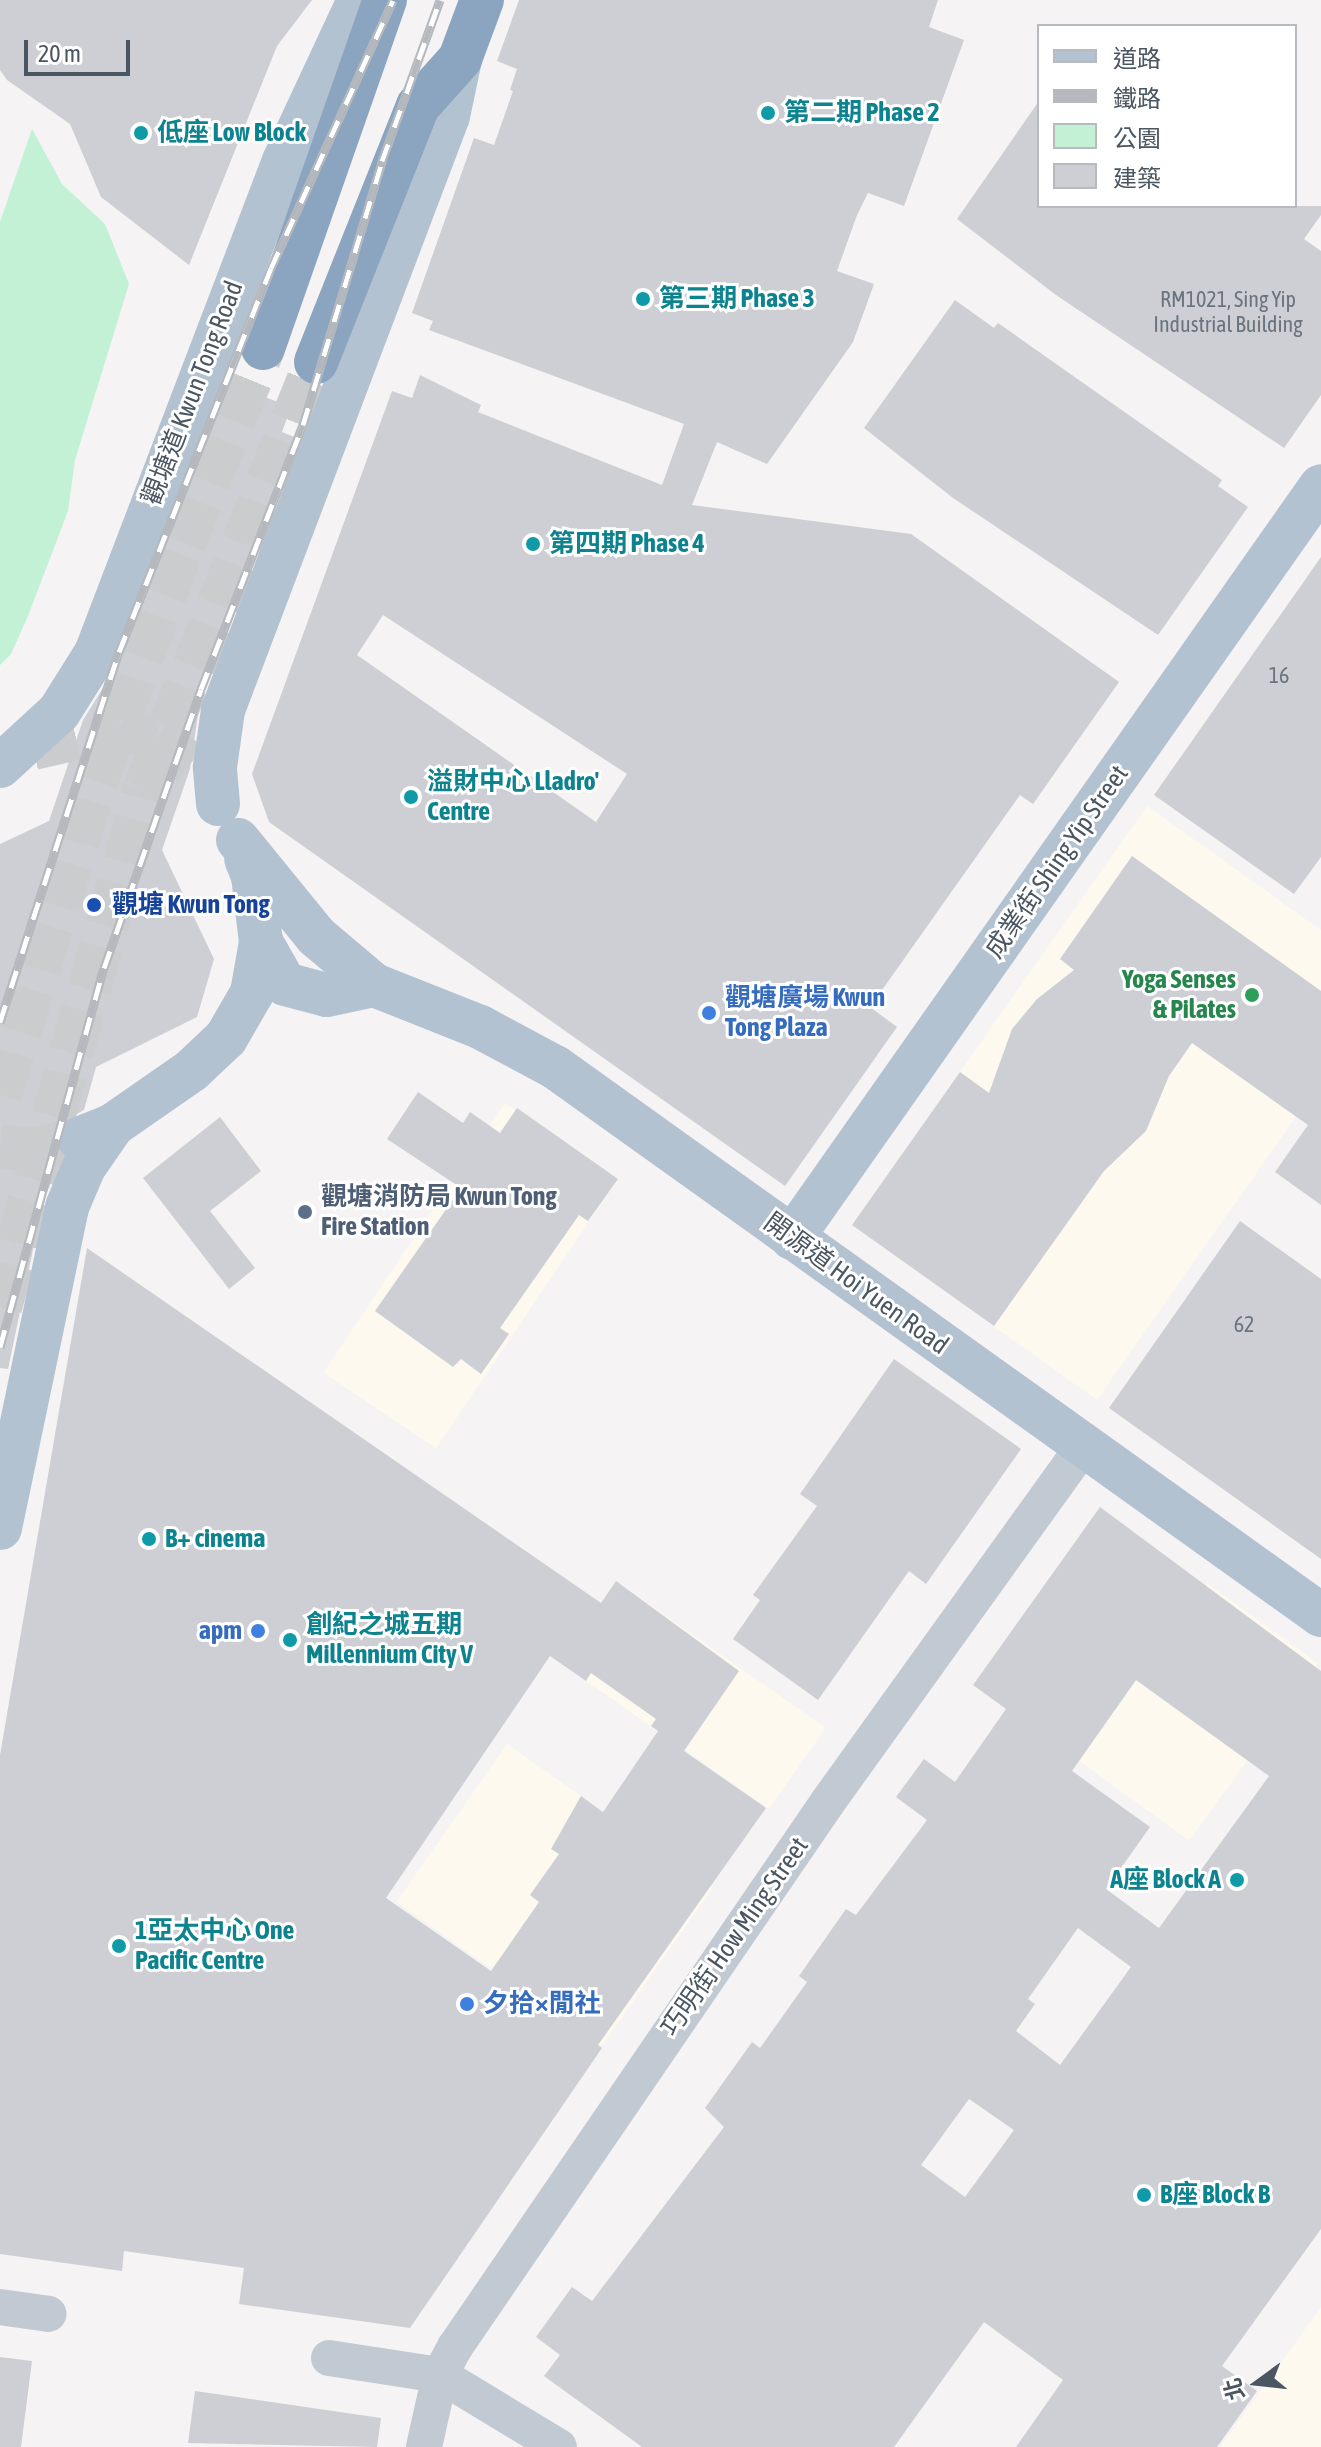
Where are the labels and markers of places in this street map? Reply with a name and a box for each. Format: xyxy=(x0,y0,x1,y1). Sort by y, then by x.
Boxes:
place label: 第二期 Phase 2 xyxy=(784,97,940,129)
marker: 第二期 Phase 2 xyxy=(759,104,777,122)
place label: 低座 Low Block xyxy=(157,117,306,149)
marker: 低座 Low Block xyxy=(132,124,150,142)
place label: 第三期 Phase 3 xyxy=(659,283,815,315)
marker: 第三期 Phase 3 xyxy=(634,290,652,308)
place label: 第四期 Phase 4 xyxy=(549,528,705,560)
marker: 第四期 Phase 4 xyxy=(524,535,542,553)
place label: 溢財中心 Lladro' Centre xyxy=(427,766,599,828)
marker: 溢財中心 Lladro' Centre xyxy=(402,788,420,806)
place label: 觀塘 Kwun Tong xyxy=(112,889,270,921)
marker: 觀塘 Kwun Tong xyxy=(83,894,105,916)
place label: Yoga Senses & Pilates xyxy=(1122,964,1236,1026)
place label: 觀塘廣場 Kwun Tong Plaza xyxy=(725,982,885,1044)
marker: Yoga Senses & Pilates xyxy=(1243,986,1261,1004)
marker: 觀塘廣場 Kwun Tong Plaza xyxy=(700,1004,718,1022)
place label: 觀塘消防局 Kwun Tong Fire Station xyxy=(321,1181,557,1242)
marker: 觀塘消防局 Kwun Tong Fire Station xyxy=(296,1203,314,1221)
place label: B+ cinema xyxy=(165,1523,265,1555)
marker: B+ cinema xyxy=(140,1530,158,1548)
place label: 創紀之城五期 Millennium City V xyxy=(306,1609,473,1670)
place label: apm xyxy=(199,1615,242,1647)
marker: apm xyxy=(249,1622,267,1640)
marker: 創紀之城五期 Millennium City V xyxy=(281,1631,299,1649)
place label: A座 Block A xyxy=(1110,1864,1221,1896)
marker: A座 Block A xyxy=(1228,1871,1246,1889)
place label: 1亞太中心 One Pacific Centre xyxy=(135,1915,294,1976)
marker: 1亞太中心 One Pacific Centre xyxy=(110,1937,128,1955)
place label: 夕拾×閒社 xyxy=(483,1988,601,2020)
marker: 夕拾×閒社 xyxy=(458,1995,476,2013)
place label: B座 Block B xyxy=(1160,2179,1270,2211)
marker: B座 Block B xyxy=(1135,2186,1153,2204)

